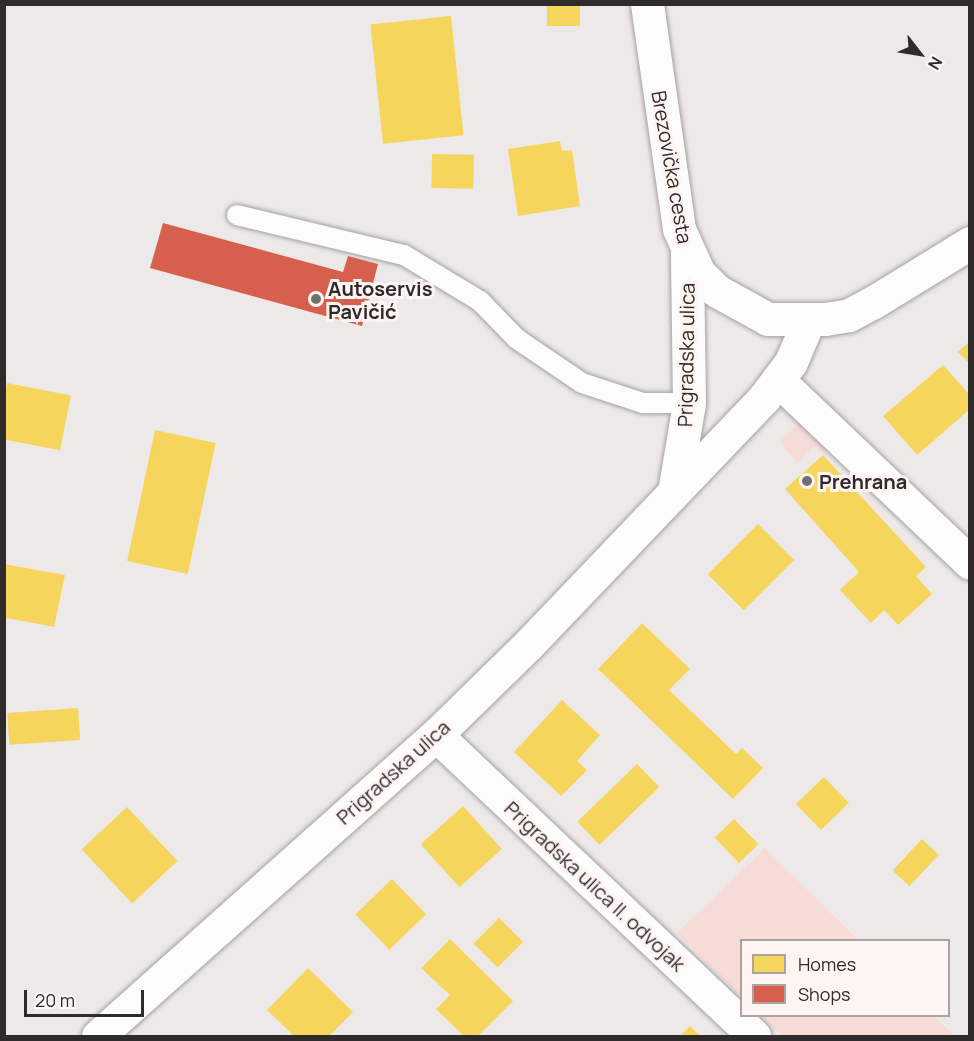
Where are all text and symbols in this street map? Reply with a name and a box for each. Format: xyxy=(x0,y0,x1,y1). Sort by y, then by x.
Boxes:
north arrow xyxy=(890,24,950,84)
text: N xyxy=(923,53,948,74)
street label: Brezovička cesta xyxy=(647,89,697,245)
place label: Autoservis Pavičić xyxy=(328,276,432,323)
street label: Prigradska ulica xyxy=(673,283,699,427)
marker: Autoservis Pavičić xyxy=(309,292,323,306)
place label: Prehrana xyxy=(819,469,907,493)
marker: Prehrana xyxy=(800,474,814,488)
street label: Prigradska ulica xyxy=(331,715,455,829)
street label: Prigradska ulica II. odvojak xyxy=(500,796,690,976)
legend xyxy=(740,939,950,1017)
text: Homes xyxy=(798,952,856,976)
scale bar xyxy=(27,978,147,1016)
text: Shops xyxy=(798,982,850,1006)
text: 20 m xyxy=(35,988,75,1012)

